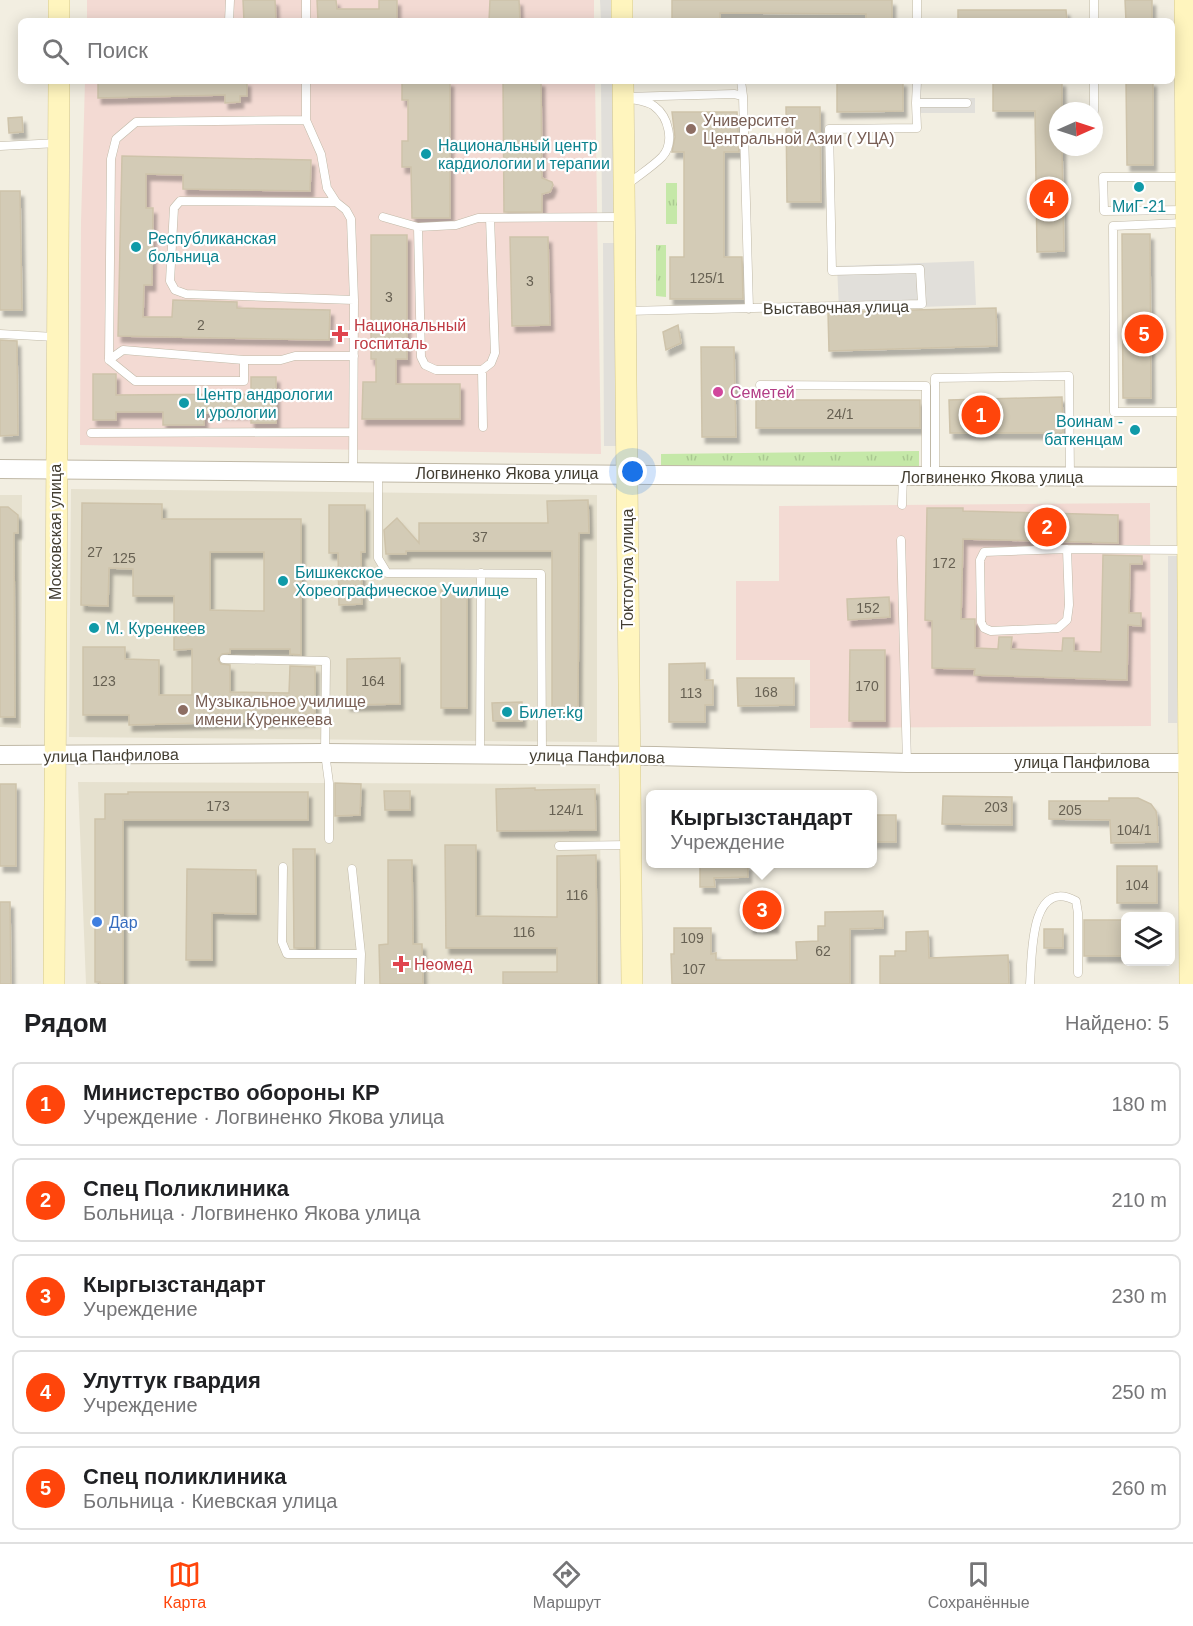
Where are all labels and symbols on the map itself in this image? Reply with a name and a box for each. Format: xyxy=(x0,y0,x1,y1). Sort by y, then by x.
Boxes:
north arrow xyxy=(1049,102,1103,156)
place label: Университет Центральной Азии ( УЦА) xyxy=(703,112,895,147)
marker: Университет Центральной Азии ( УЦА) xyxy=(684,122,698,136)
place label: Национальный центр кардиологии и терапии xyxy=(438,137,610,172)
marker: Национальный центр кардиологии и терапии xyxy=(419,147,433,161)
pin: 4 xyxy=(1030,176,1068,222)
marker: МиГ-21 xyxy=(1132,180,1146,194)
place label: МиГ-21 xyxy=(1112,198,1166,215)
place label: Республиканская больница xyxy=(148,230,276,265)
marker: Республиканская больница xyxy=(129,240,143,254)
house number: 125/1 xyxy=(689,270,725,286)
house number: 3 xyxy=(526,273,534,289)
house number: 3 xyxy=(385,289,393,305)
street label: Выставочная улица xyxy=(763,298,909,317)
pin: 5 xyxy=(1124,312,1164,356)
house number: 2 xyxy=(197,317,205,333)
place label: Национальный госпиталь xyxy=(354,317,466,352)
marker: Национальный госпиталь xyxy=(331,325,349,343)
place label: Семетей xyxy=(730,384,795,401)
marker: Семетей xyxy=(711,385,725,399)
place label: Центр андрологии и урологии xyxy=(196,386,333,421)
pin: 1 xyxy=(962,392,1000,438)
marker: Центр андрологии и урологии xyxy=(177,396,191,410)
house number: 24/1 xyxy=(826,406,854,422)
place label: Воинам - баткенцам xyxy=(1044,413,1123,448)
marker: Воинам - баткенцам xyxy=(1128,423,1142,437)
your location xyxy=(618,457,647,486)
street label: Московская улица xyxy=(47,464,64,600)
street label: Логвиненко Якова улица xyxy=(415,465,599,482)
street label: Логвиненко Якова улица xyxy=(900,469,1084,486)
pin: 2 xyxy=(1028,504,1066,550)
street label: Токтогула улица xyxy=(619,509,636,629)
house number: 37 xyxy=(472,529,488,545)
house number: 27 xyxy=(87,544,103,560)
house number: 125 xyxy=(112,550,136,566)
house number: 172 xyxy=(932,555,956,571)
place label: Бишкекское Хореографическое Училище xyxy=(295,564,509,599)
marker: Бишкекское Хореографическое Училище xyxy=(276,574,290,588)
house number: 152 xyxy=(856,600,880,616)
place label: М. Куренкеев xyxy=(106,620,205,637)
marker: М. Куренкеев xyxy=(87,621,101,635)
house number: 123 xyxy=(92,673,116,689)
house number: 164 xyxy=(361,673,385,689)
house number: 170 xyxy=(855,678,879,694)
house number: 168 xyxy=(754,684,778,700)
house number: 113 xyxy=(680,685,702,701)
place label: Музыкальное училище имени Куренкеева xyxy=(195,693,366,728)
marker: Музыкальное училище имени Куренкеева xyxy=(176,703,190,717)
place label: Билет.kg xyxy=(519,704,583,721)
marker: Билет.kg xyxy=(500,705,514,719)
street label: улица Панфилова xyxy=(43,746,179,765)
street label: улица Панфилова xyxy=(529,747,665,766)
street label: улица Панфилова xyxy=(1014,754,1150,771)
house number: 173 xyxy=(206,798,230,814)
house number: 203 xyxy=(984,799,1008,815)
house number: 124/1 xyxy=(548,802,584,818)
house number: 205 xyxy=(1058,802,1082,818)
house number: 104/1 xyxy=(1116,822,1152,838)
house number: 104 xyxy=(1125,877,1149,893)
house number: 116 xyxy=(566,887,588,903)
pin: 3 xyxy=(742,888,782,932)
place label: Дар xyxy=(109,914,138,931)
marker: Дар xyxy=(90,915,104,929)
house number: 116 xyxy=(513,924,535,940)
house number: 109 xyxy=(680,930,704,946)
house number: 62 xyxy=(815,943,831,959)
marker: Неомед xyxy=(392,955,410,973)
place label: Неомед xyxy=(414,956,473,973)
house number: 107 xyxy=(682,961,706,977)

